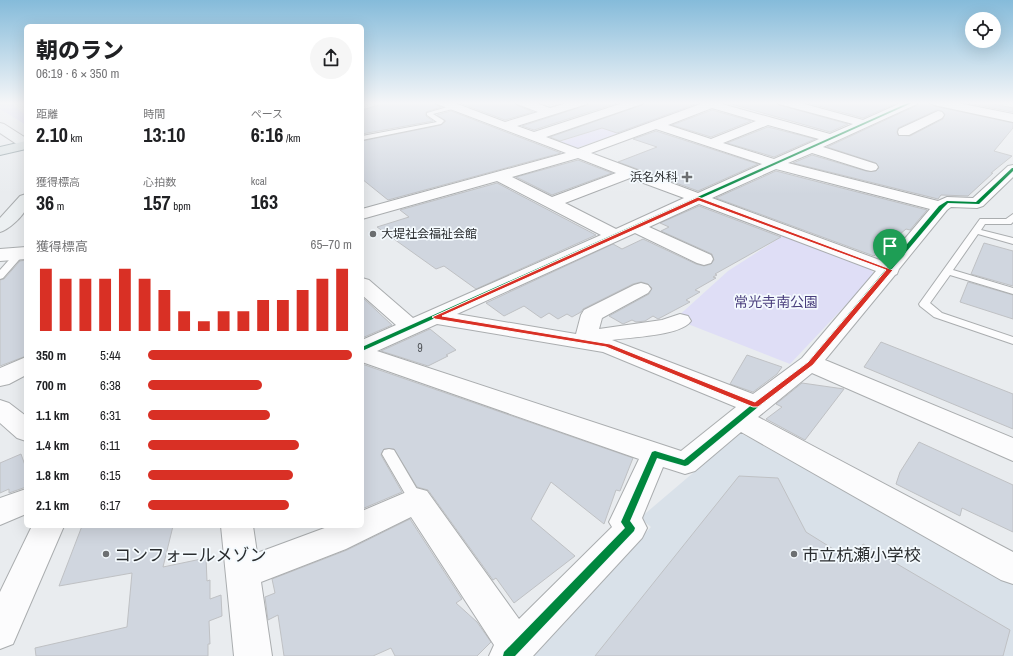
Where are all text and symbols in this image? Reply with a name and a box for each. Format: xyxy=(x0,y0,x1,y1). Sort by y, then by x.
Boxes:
map controls xyxy=(965,12,1001,48)
button: locate xyxy=(965,12,1001,48)
text: 朝のラン xyxy=(36,35,124,65)
button: share xyxy=(310,37,352,79)
text: 06:19 · 6 × 350 m xyxy=(36,65,119,82)
text: 距離 xyxy=(36,107,58,121)
text: 時間 xyxy=(143,107,165,121)
text: ペース xyxy=(251,107,283,121)
text: 2.10 xyxy=(36,121,68,148)
text: 13:10 xyxy=(143,121,185,148)
text: 6:16 xyxy=(251,121,283,148)
text: km xyxy=(68,131,82,145)
text: /km xyxy=(283,131,301,145)
place label: 浜名外科 xyxy=(630,169,678,185)
marker: 浜名外科 xyxy=(681,171,693,183)
text: kcal xyxy=(251,174,267,188)
text: 獲得標高 xyxy=(36,175,80,189)
text: 心拍数 xyxy=(143,175,176,189)
text: 163 xyxy=(251,188,278,215)
text: 36 xyxy=(36,189,54,216)
text: 157 xyxy=(143,189,171,216)
text: m xyxy=(54,199,64,213)
text: bpm xyxy=(171,199,191,213)
place label: 大堤社会福祉会館 xyxy=(381,226,477,242)
marker: 大堤社会福祉会館 xyxy=(368,229,378,239)
pin xyxy=(873,229,907,270)
icon: arrive xyxy=(879,235,901,257)
text: 65–70 m xyxy=(311,236,352,253)
text: 獲得標高 xyxy=(36,238,88,255)
park label: 常光寺南公園 xyxy=(734,293,818,311)
house number: 9 xyxy=(417,340,423,356)
text: 350 m xyxy=(36,347,66,364)
text: 5:44 xyxy=(100,347,121,364)
text: 700 m xyxy=(36,377,66,394)
text: 6:38 xyxy=(100,377,121,394)
text: 1.1 km xyxy=(36,407,69,424)
text: 6:31 xyxy=(100,407,121,424)
text: 1.4 km xyxy=(36,437,69,454)
text: 6:11 xyxy=(100,437,120,454)
text: 1.8 km xyxy=(36,467,69,484)
text: 6:15 xyxy=(100,467,121,484)
text: 2.1 km xyxy=(36,497,69,514)
text: 6:17 xyxy=(100,497,121,514)
place label: コンフォールメゾン xyxy=(114,543,267,566)
place label: 市立杭瀬小学校 xyxy=(802,543,921,566)
marker: コンフォールメゾン xyxy=(101,549,111,559)
marker: 市立杭瀬小学校 xyxy=(789,549,799,559)

